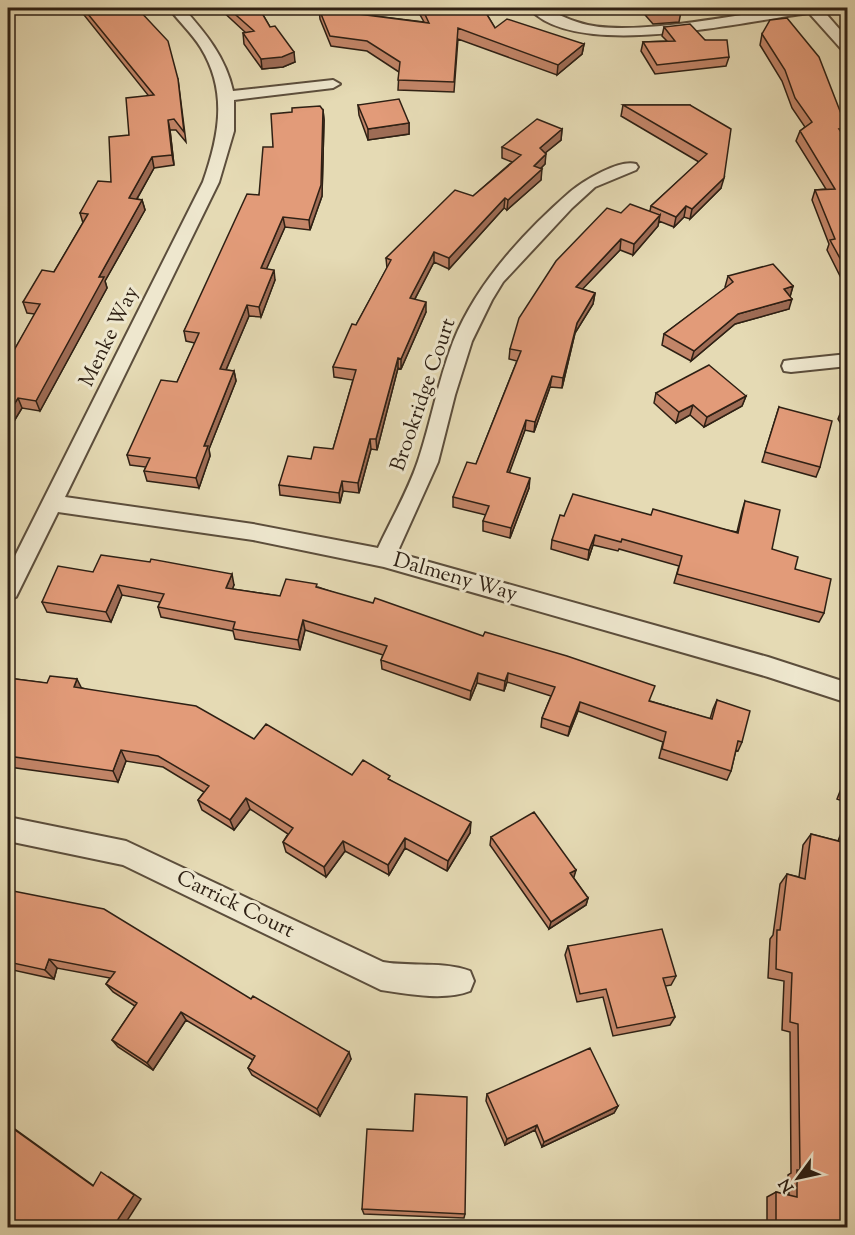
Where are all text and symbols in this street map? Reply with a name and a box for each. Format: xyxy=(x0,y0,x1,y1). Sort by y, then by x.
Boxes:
street label: Menke Way xyxy=(73,281,147,392)
street label: Brookridge Court xyxy=(384,315,464,475)
street label: Dalmeny Way xyxy=(389,546,521,610)
street label: Carrick Court xyxy=(171,863,299,947)
north arrow xyxy=(768,1148,828,1208)
text: N xyxy=(774,1173,801,1196)

